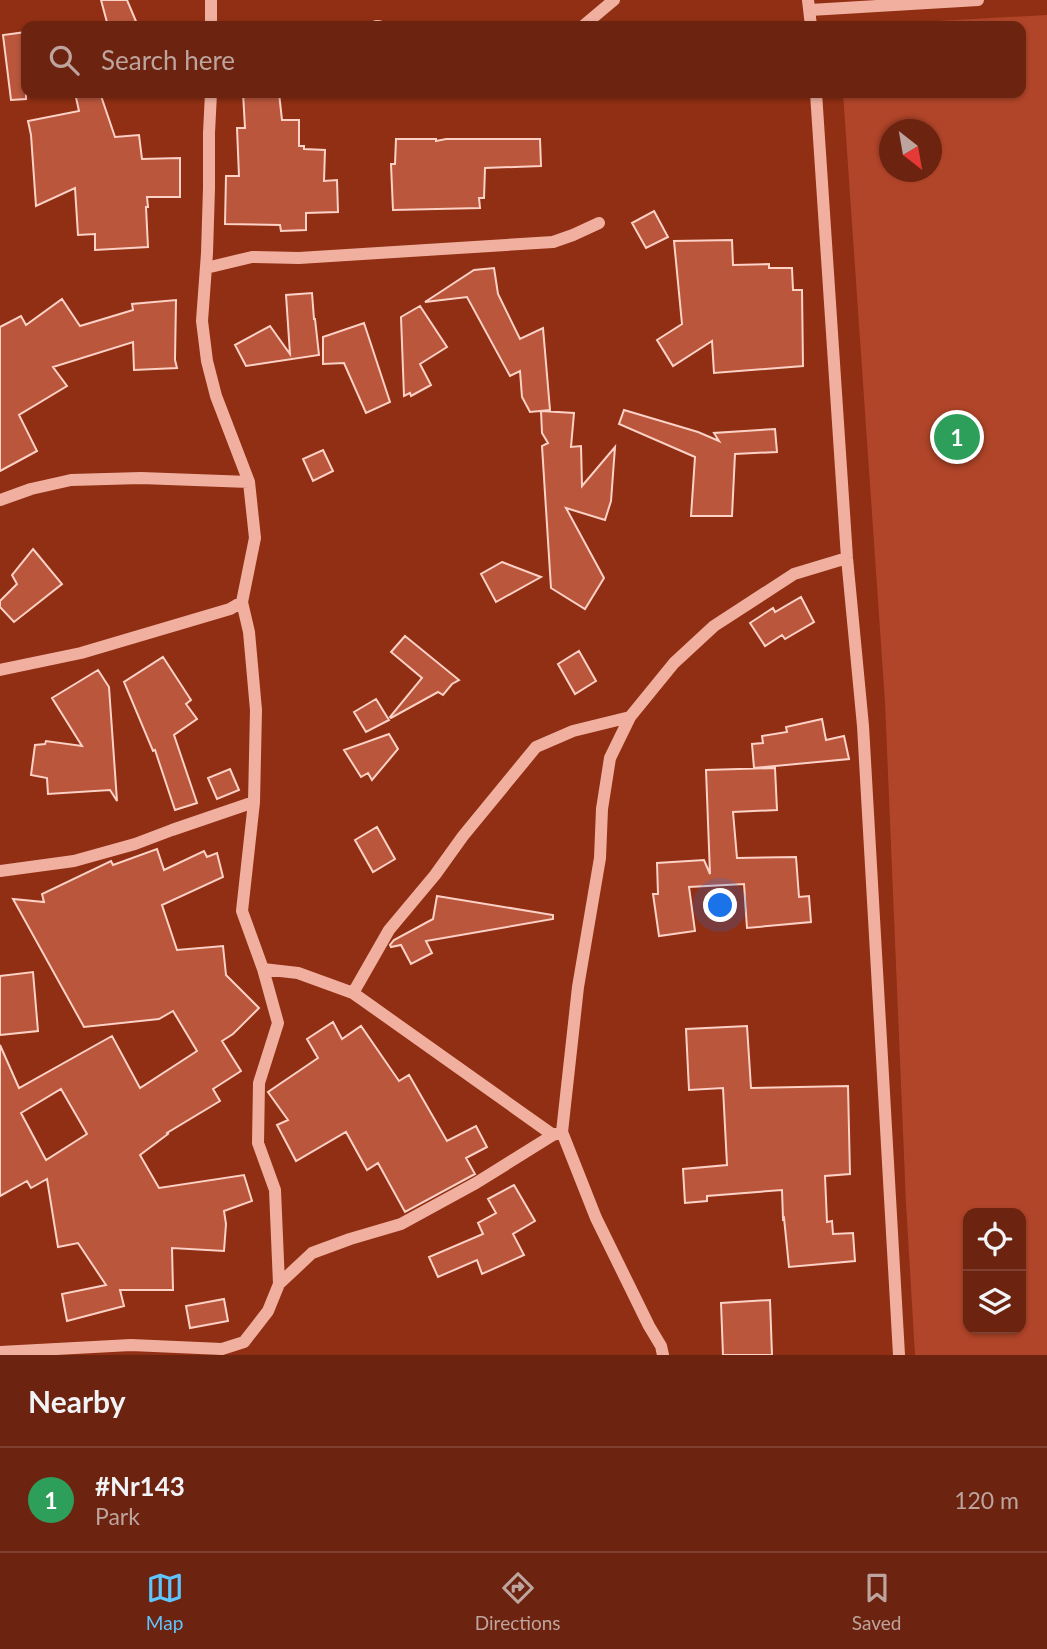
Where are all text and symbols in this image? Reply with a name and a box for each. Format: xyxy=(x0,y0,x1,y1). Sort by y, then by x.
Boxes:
search box xyxy=(21,21,1026,98)
icon: search xyxy=(45,41,83,79)
text: Search here xyxy=(101,44,235,76)
north arrow xyxy=(879,119,942,182)
pin: 1 xyxy=(934,411,980,463)
your location xyxy=(703,888,737,922)
map controls xyxy=(963,1208,1026,1334)
button: locate xyxy=(963,1208,1026,1271)
button: layers xyxy=(963,1271,1026,1334)
text: Nearby xyxy=(28,1383,126,1419)
text: #Nr143 xyxy=(95,1470,185,1502)
text: 1 xyxy=(44,1486,58,1514)
text: 120 m xyxy=(954,1486,1019,1514)
text: Park xyxy=(95,1502,140,1530)
tab: Map xyxy=(146,1569,184,1634)
tab: Directions xyxy=(475,1569,561,1634)
tab: Saved xyxy=(852,1569,901,1634)

